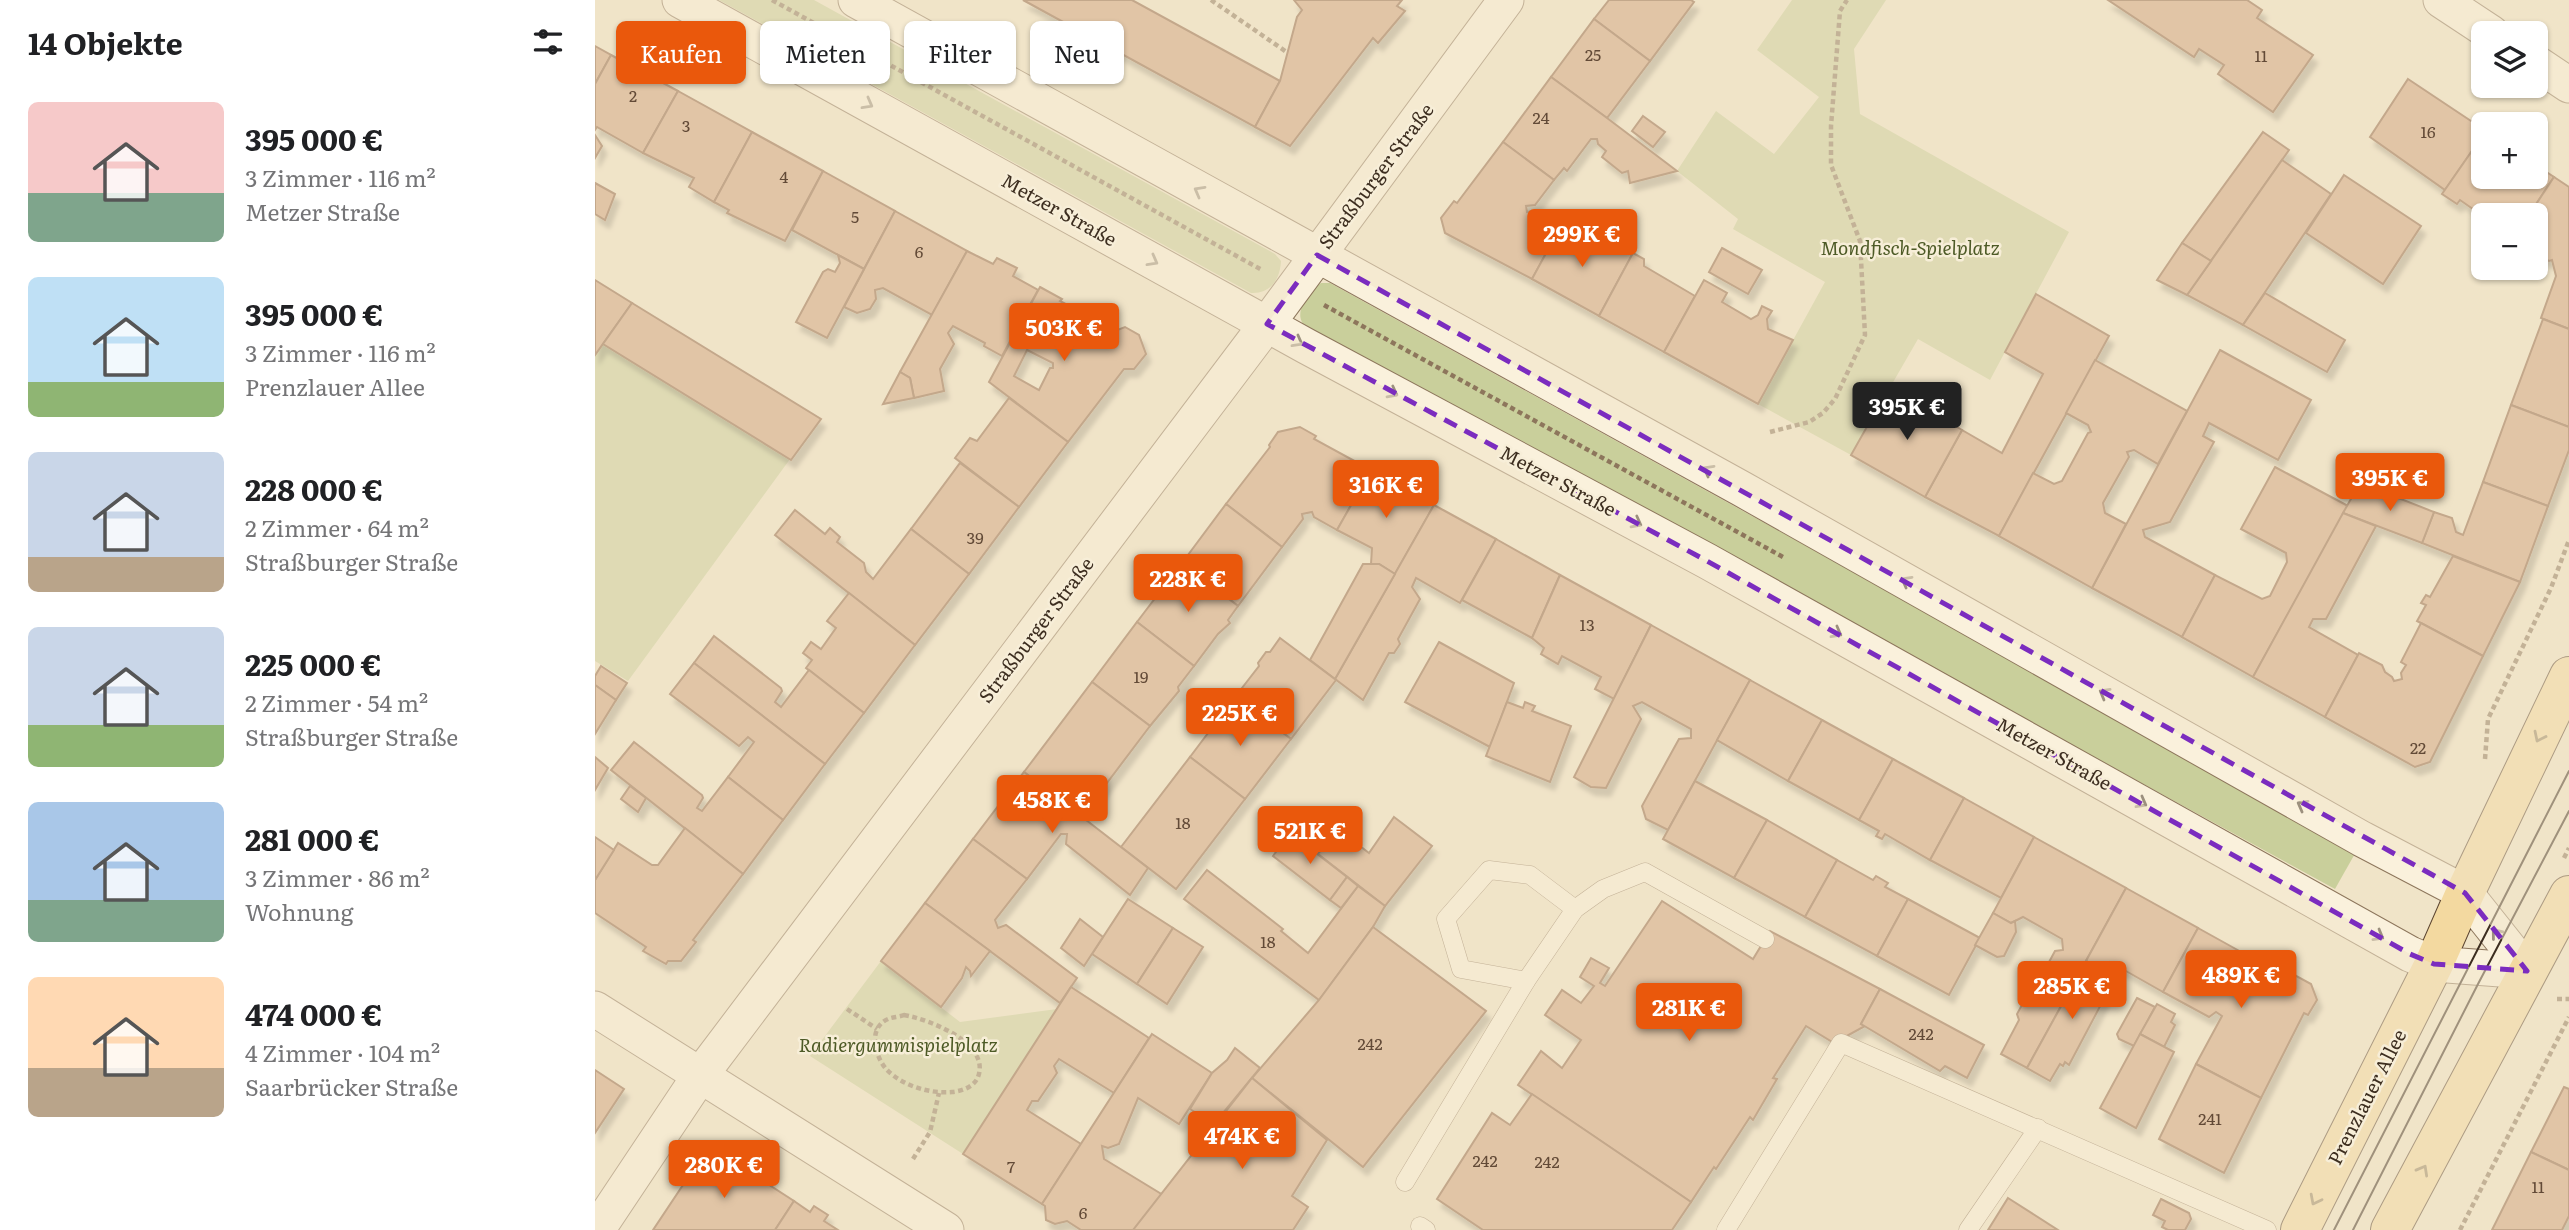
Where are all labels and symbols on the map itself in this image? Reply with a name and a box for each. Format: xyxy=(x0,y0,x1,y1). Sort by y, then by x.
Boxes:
house number: 25 xyxy=(1585,42,1601,66)
house number: 11 xyxy=(2254,43,2268,67)
house number: 2 xyxy=(629,83,637,107)
one-way arrow xyxy=(861,96,874,109)
street label: Straßburger Straße xyxy=(1311,97,1439,254)
house number: 24 xyxy=(1533,105,1550,129)
house number: 3 xyxy=(682,113,690,137)
house number: 16 xyxy=(2420,119,2436,143)
house number: 4 xyxy=(780,164,789,188)
street label: Metzer Straße xyxy=(997,166,1122,252)
one-way arrow xyxy=(1194,186,1206,199)
house number: 5 xyxy=(851,204,859,228)
pin: 299K € xyxy=(1525,210,1639,269)
park label: Mondfisch-Spielplatz xyxy=(1821,233,1999,261)
house number: 6 xyxy=(915,239,924,263)
one-way arrow xyxy=(1146,253,1159,267)
pin: 503K € xyxy=(1007,304,1121,363)
one-way arrow xyxy=(1290,334,1303,347)
pin: 395K € xyxy=(1850,382,1964,442)
one-way arrow xyxy=(1386,385,1399,398)
street label: Metzer Straße xyxy=(1495,438,1622,523)
pin: 395K € xyxy=(2333,454,2447,513)
pin: 316K € xyxy=(1329,461,1443,520)
one-way arrow xyxy=(1702,465,1715,478)
one-way arrow xyxy=(1630,515,1642,529)
house number: 39 xyxy=(966,525,984,549)
street label: Straßburger Straße xyxy=(971,551,1099,708)
pin: 228K € xyxy=(1131,554,1245,614)
one-way arrow xyxy=(1901,576,1913,589)
house number: 13 xyxy=(1579,612,1595,636)
one-way arrow xyxy=(1829,625,1842,638)
house number: 19 xyxy=(1134,664,1148,688)
pin: 225K € xyxy=(1183,688,1297,748)
one-way arrow xyxy=(2099,688,2111,701)
street label: Metzer Straße xyxy=(1992,710,2117,796)
one-way arrow xyxy=(2534,730,2548,742)
house number: 22 xyxy=(2410,735,2426,759)
pin: 458K € xyxy=(995,776,1109,835)
one-way arrow xyxy=(2135,795,2148,808)
one-way arrow xyxy=(2297,800,2309,813)
pin: 521K € xyxy=(1253,806,1367,866)
house number: 18 xyxy=(1175,810,1191,834)
one-way arrow xyxy=(2371,928,2384,941)
one-way arrow xyxy=(2491,928,2504,940)
house number: 18 xyxy=(1260,929,1276,953)
pin: 489K € xyxy=(2184,950,2298,1010)
pin: 285K € xyxy=(2015,962,2129,1021)
pin: 281K € xyxy=(1632,984,1746,1043)
house number: 242 xyxy=(1908,1021,1934,1045)
street label: Prenzlauer Allee xyxy=(2320,1024,2412,1169)
park label: Radiergummispielplatz xyxy=(798,1030,998,1058)
house number: 242 xyxy=(1357,1031,1383,1055)
house number: 241 xyxy=(2198,1106,2222,1130)
pin: 474K € xyxy=(1185,1112,1299,1171)
pin: 280K € xyxy=(667,1140,781,1200)
house number: 242 xyxy=(1472,1148,1498,1172)
house number: 242 xyxy=(1534,1149,1560,1173)
house number: 7 xyxy=(1007,1154,1015,1178)
one-way arrow xyxy=(2415,1165,2428,1177)
house number: 11 xyxy=(2531,1174,2545,1198)
one-way arrow xyxy=(2310,1193,2324,1205)
house number: 6 xyxy=(1079,1200,1088,1224)

